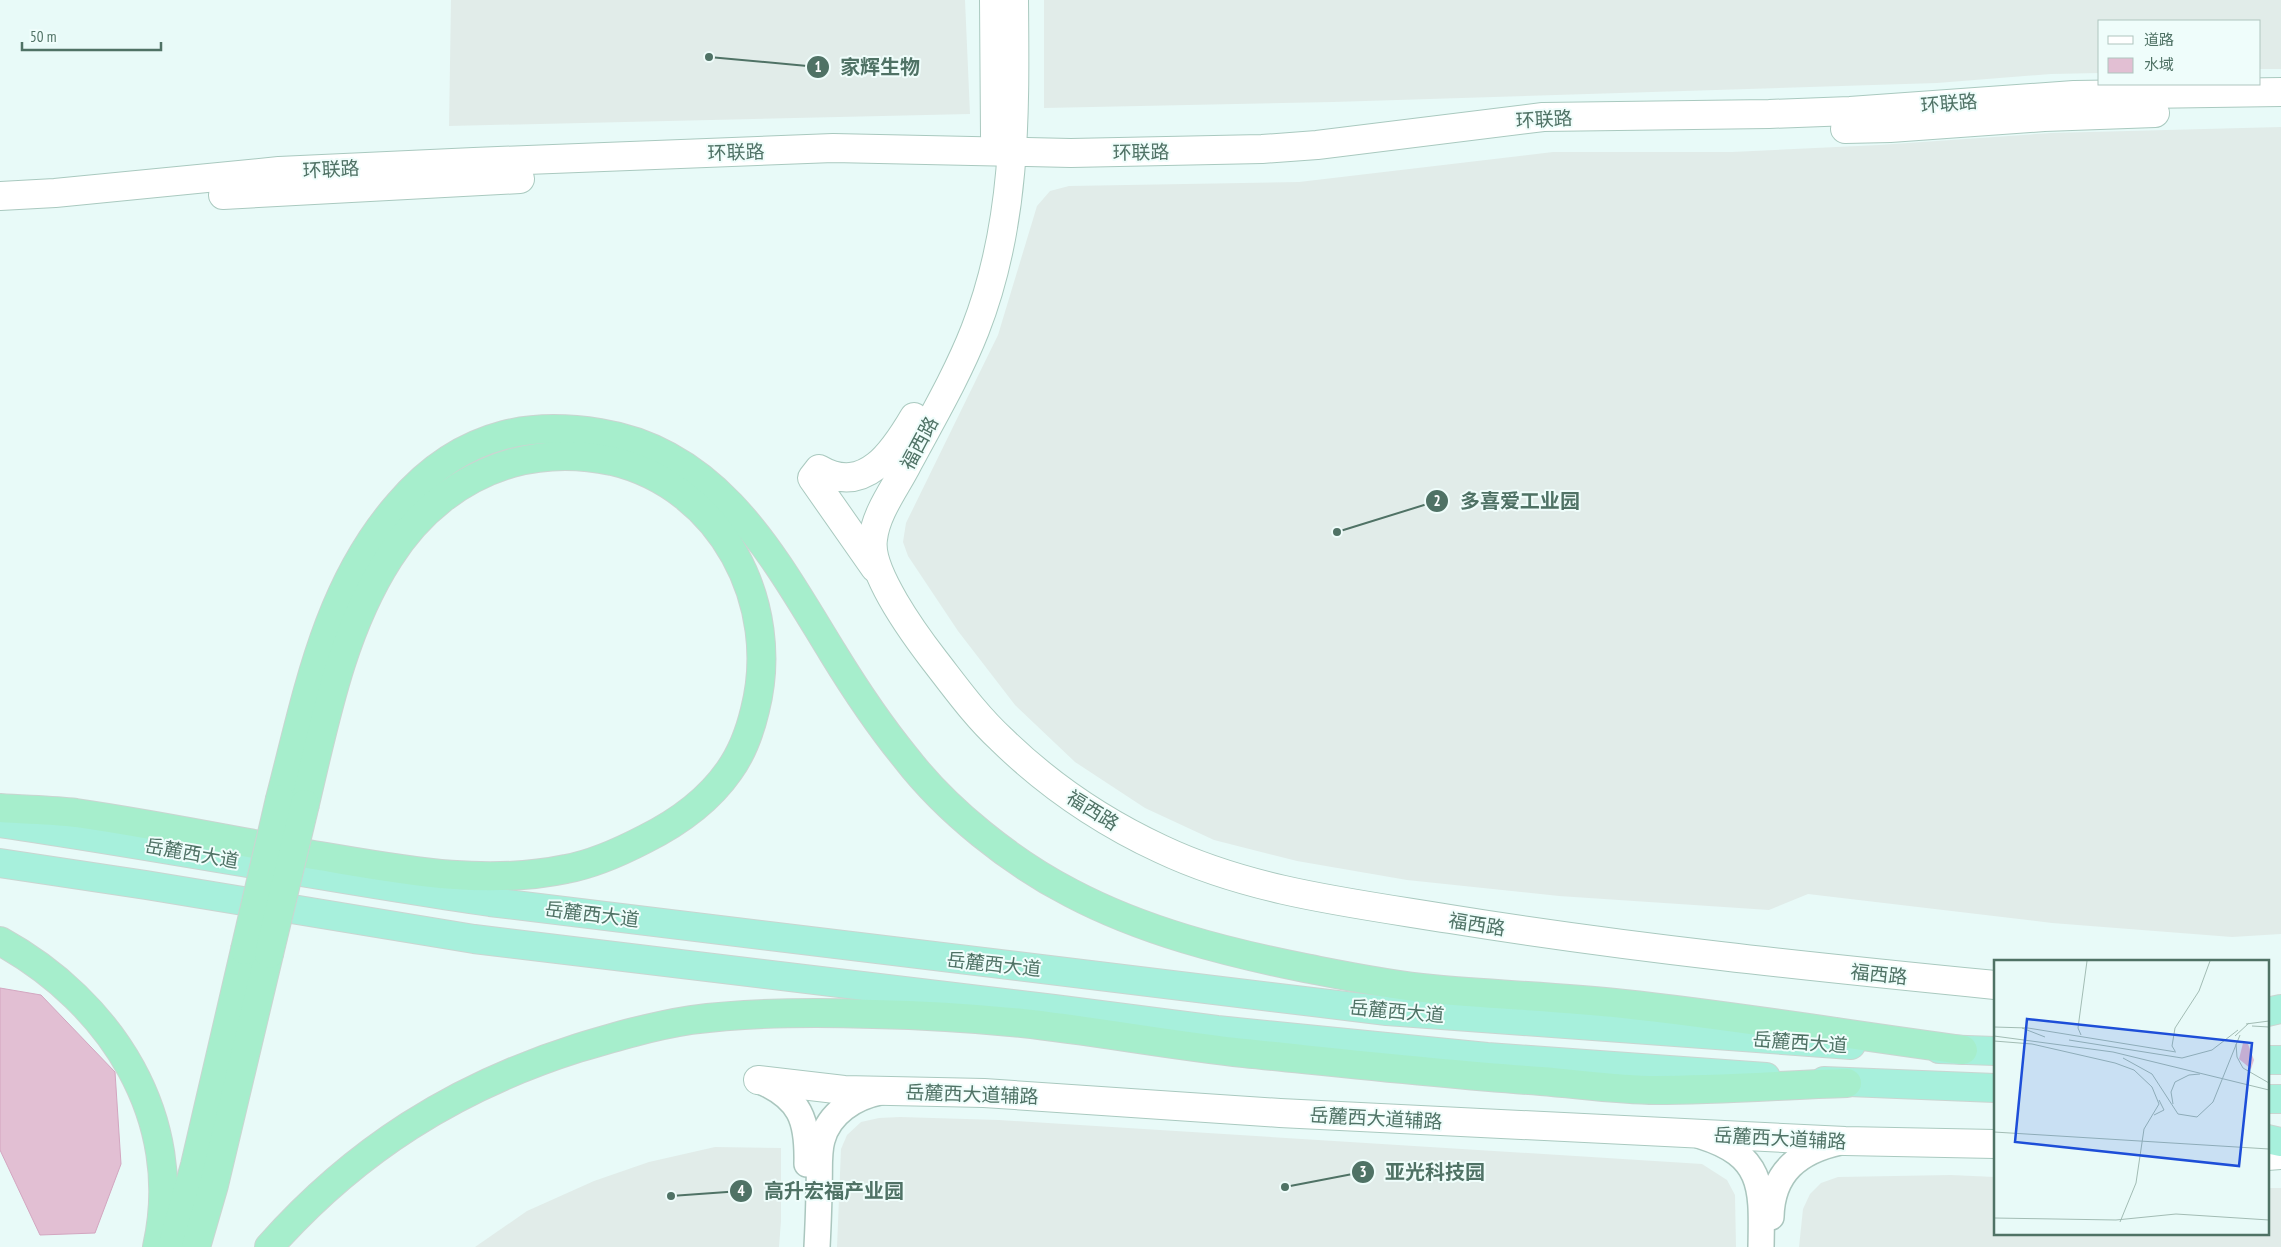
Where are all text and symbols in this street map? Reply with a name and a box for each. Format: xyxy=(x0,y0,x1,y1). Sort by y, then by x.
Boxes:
scale bar xyxy=(22,20,161,52)
legend xyxy=(2098,20,2261,85)
text: 50 m xyxy=(30,27,56,46)
text: 道路 xyxy=(2144,30,2174,49)
callout: 家辉生物 xyxy=(805,50,930,85)
text: 家辉生物 xyxy=(840,54,920,80)
text: 水域 xyxy=(2144,55,2174,74)
text: 1 xyxy=(814,57,822,76)
street label: 环联路 xyxy=(1920,89,1978,117)
street label: 环联路 xyxy=(1515,106,1573,132)
street label: 环联路 xyxy=(707,139,765,165)
street label: 环联路 xyxy=(1112,140,1170,164)
street label: 环联路 xyxy=(302,156,360,182)
street label: 福西路 xyxy=(895,412,943,474)
callout: 多喜爱工业园 xyxy=(1425,483,1590,518)
text: 多喜爱工业园 xyxy=(1460,488,1580,514)
text: 2 xyxy=(1433,491,1441,510)
street label: 福西路 xyxy=(1062,785,1124,835)
street label: 岳麓西大道 xyxy=(143,833,241,873)
street label: 岳麓西大道 xyxy=(543,896,641,932)
street label: 福西路 xyxy=(1447,908,1507,940)
street label: 岳麓西大道 xyxy=(945,947,1043,981)
street label: 福西路 xyxy=(1849,959,1909,989)
inset map xyxy=(1994,960,2268,1234)
street label: 岳麓西大道 xyxy=(1349,995,1445,1027)
street label: 岳麓西大道 xyxy=(1752,1027,1848,1057)
street label: 岳麓西大道辅路 xyxy=(905,1080,1039,1108)
street label: 岳麓西大道辅路 xyxy=(1309,1103,1443,1133)
street label: 岳麓西大道辅路 xyxy=(1713,1123,1847,1153)
callout: 亚光科技园 xyxy=(1350,1155,1495,1190)
text: 亚光科技园 xyxy=(1385,1159,1485,1185)
text: 3 xyxy=(1359,1162,1367,1181)
callout: 高升宏福产业园 xyxy=(729,1174,914,1209)
text: 高升宏福产业园 xyxy=(764,1178,904,1204)
text: 4 xyxy=(737,1181,745,1200)

